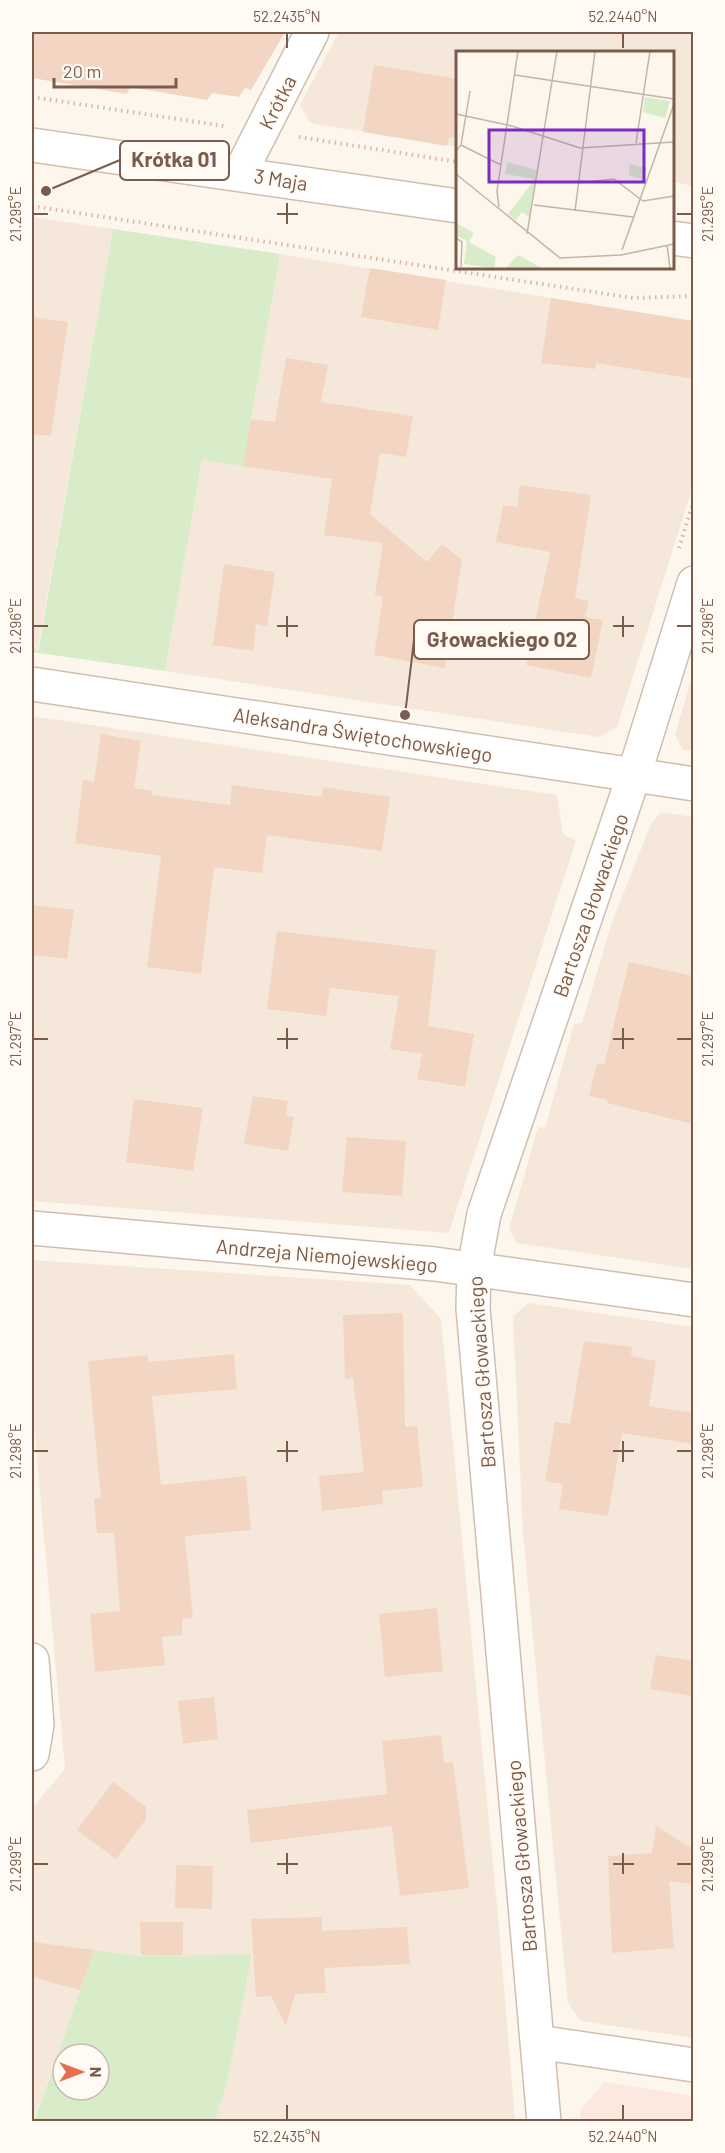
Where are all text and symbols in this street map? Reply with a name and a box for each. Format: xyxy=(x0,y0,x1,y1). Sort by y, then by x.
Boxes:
text: 52.2435°N xyxy=(253,7,321,25)
text: 52.2440°N xyxy=(589,7,657,25)
scale bar xyxy=(54,51,176,89)
inset map xyxy=(456,51,674,268)
text: 20 m xyxy=(63,60,101,82)
street label: Krótka xyxy=(253,71,301,133)
callout: Krótka 01 xyxy=(120,141,229,180)
text: Krótka 01 xyxy=(131,146,217,171)
street label: 3 Maja xyxy=(252,163,310,195)
text: 21.295°E xyxy=(6,186,24,242)
text: 21.295°E xyxy=(698,186,716,242)
text: 21.296°E xyxy=(6,598,24,654)
text: 21.296°E xyxy=(698,598,716,654)
callout: Głowackiego 02 xyxy=(414,620,589,659)
text: Głowackiego 02 xyxy=(427,626,577,651)
street label: Aleksandra Świętochowskiego xyxy=(232,702,494,766)
street label: Bartosza Głowackiego xyxy=(547,810,633,1000)
text: 21.297°E xyxy=(6,1012,24,1067)
text: 21.297°E xyxy=(698,1012,716,1067)
street label: Andrzeja Niemojewskiego xyxy=(215,1233,439,1277)
street label: Bartosza Głowackiego xyxy=(462,1275,500,1469)
text: 21.298°E xyxy=(6,1423,24,1479)
text: 21.298°E xyxy=(698,1423,716,1479)
street label: Bartosza Głowackiego xyxy=(501,1759,541,1953)
text: 21.299°E xyxy=(6,1836,24,1892)
text: 21.299°E xyxy=(698,1836,716,1892)
north arrow xyxy=(51,2042,111,2102)
text: N xyxy=(87,2067,106,2077)
text: 52.2435°N xyxy=(253,2127,321,2145)
text: 52.2440°N xyxy=(589,2127,657,2145)

